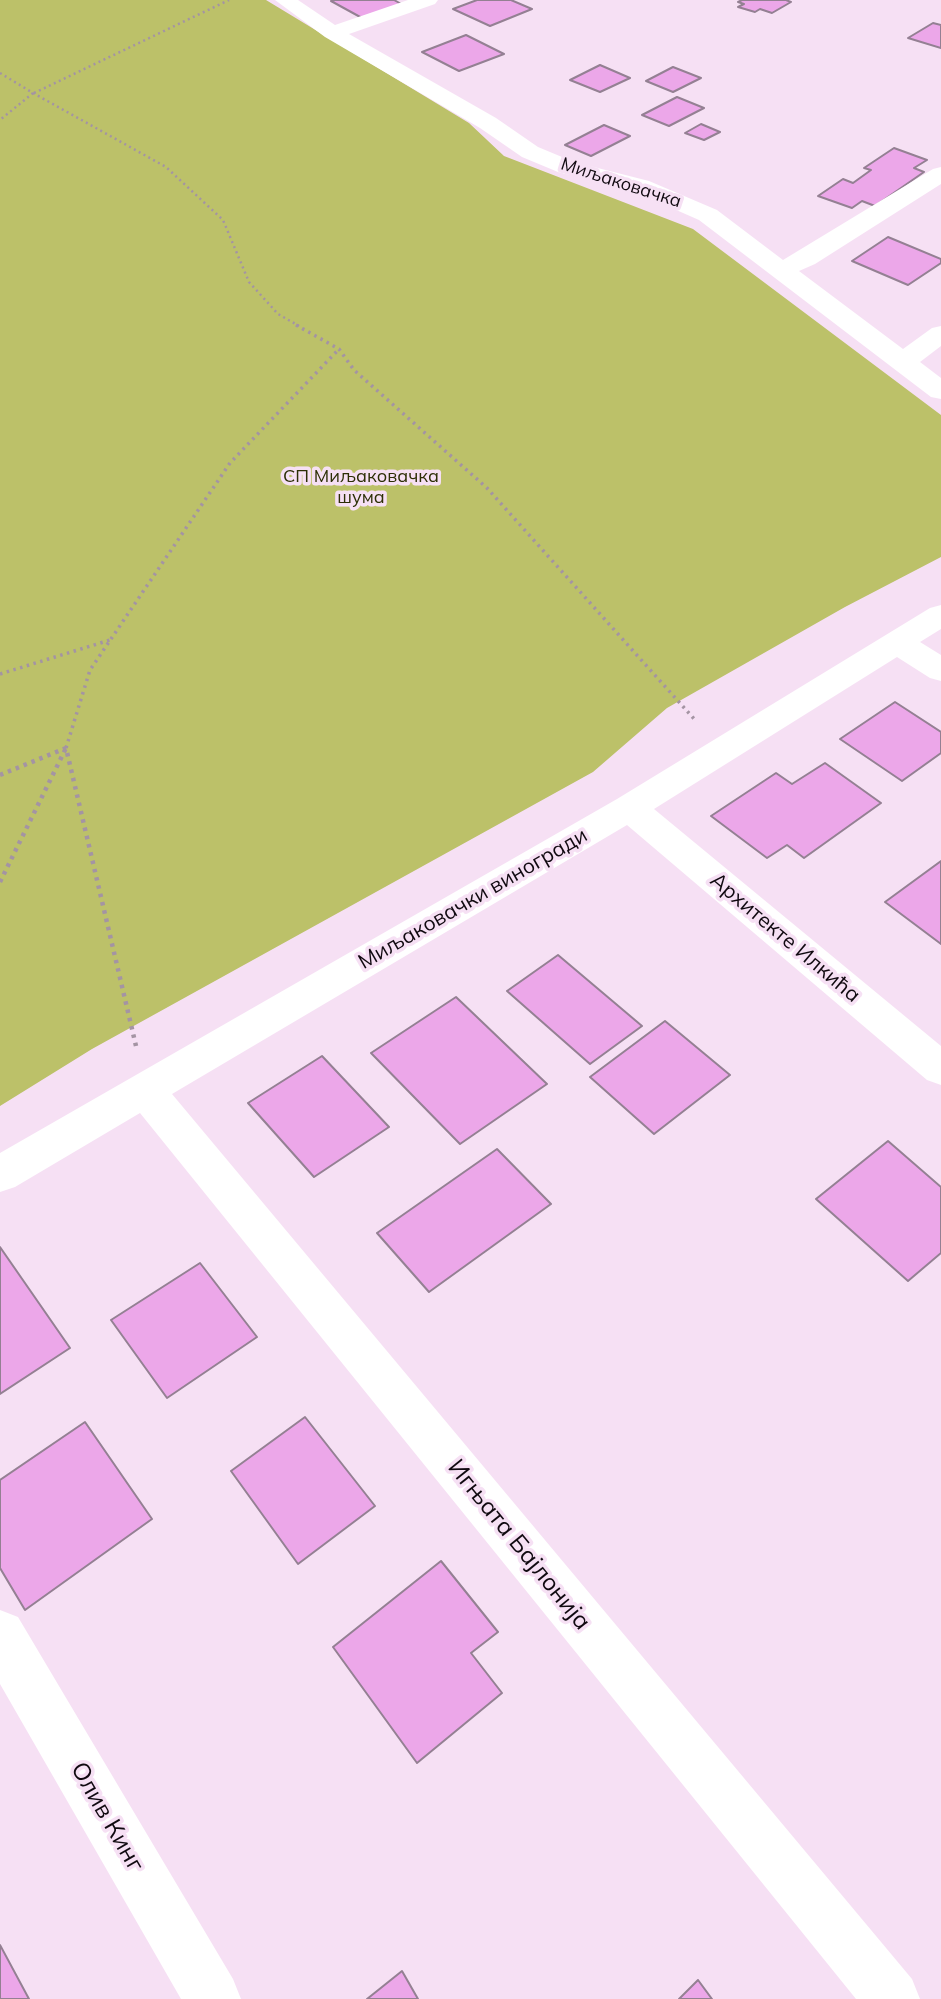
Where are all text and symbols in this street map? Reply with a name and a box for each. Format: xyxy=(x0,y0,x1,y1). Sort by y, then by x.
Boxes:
street label: Миљаковачка xyxy=(558,153,684,213)
park label: СП Миљаковачка шума xyxy=(283,466,439,508)
street label: Миљаковачки виногради xyxy=(354,823,592,975)
street label: Архитекте Илкића xyxy=(705,868,865,1008)
street label: Игњата Бајлонија xyxy=(441,1454,597,1636)
street label: Олив Кинг xyxy=(64,1757,150,1877)

